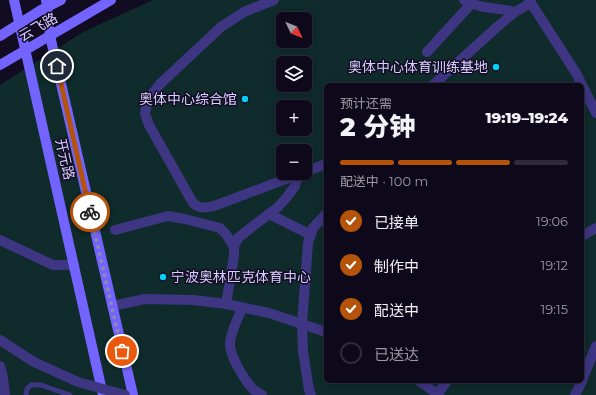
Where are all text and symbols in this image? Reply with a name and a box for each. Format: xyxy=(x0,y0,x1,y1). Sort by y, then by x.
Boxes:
street label: 云飞路 xyxy=(15,9,61,45)
north arrow xyxy=(276,12,312,48)
map controls xyxy=(276,12,312,180)
pin xyxy=(40,49,74,83)
icon: home xyxy=(46,55,68,77)
button: layers xyxy=(276,56,312,92)
place label: 奥体中心体育训练基地 xyxy=(348,58,488,76)
marker: 奥体中心体育训练基地 xyxy=(491,62,501,72)
place label: 奥体中心综合馆 xyxy=(139,90,237,108)
marker: 奥体中心综合馆 xyxy=(240,94,250,104)
text: 预计还需 xyxy=(340,95,392,111)
button: + xyxy=(276,100,312,136)
text: 19:19–19:24 xyxy=(485,108,568,127)
text: 2 分钟 xyxy=(340,111,415,143)
street label: 开元路 xyxy=(52,137,78,181)
button: − xyxy=(276,144,312,180)
text: 配送中 · 100 m xyxy=(340,173,428,189)
courier xyxy=(70,192,110,232)
icon: bike xyxy=(79,201,101,223)
icon: check xyxy=(340,210,362,232)
text: 已接单 xyxy=(374,213,419,232)
text: 19:06 xyxy=(536,213,568,229)
icon: check xyxy=(340,254,362,276)
text: 制作中 xyxy=(374,257,419,276)
text: 19:12 xyxy=(541,257,568,273)
place label: 宁波奥林匹克体育中心 xyxy=(171,268,311,286)
marker: 宁波奥林匹克体育中心 xyxy=(158,272,168,282)
icon: check xyxy=(340,298,362,320)
text: 配送中 xyxy=(374,301,419,320)
text: 19:15 xyxy=(541,301,568,317)
pin xyxy=(105,334,139,368)
icon: bag xyxy=(111,340,133,362)
text: 已送达 xyxy=(374,345,419,364)

